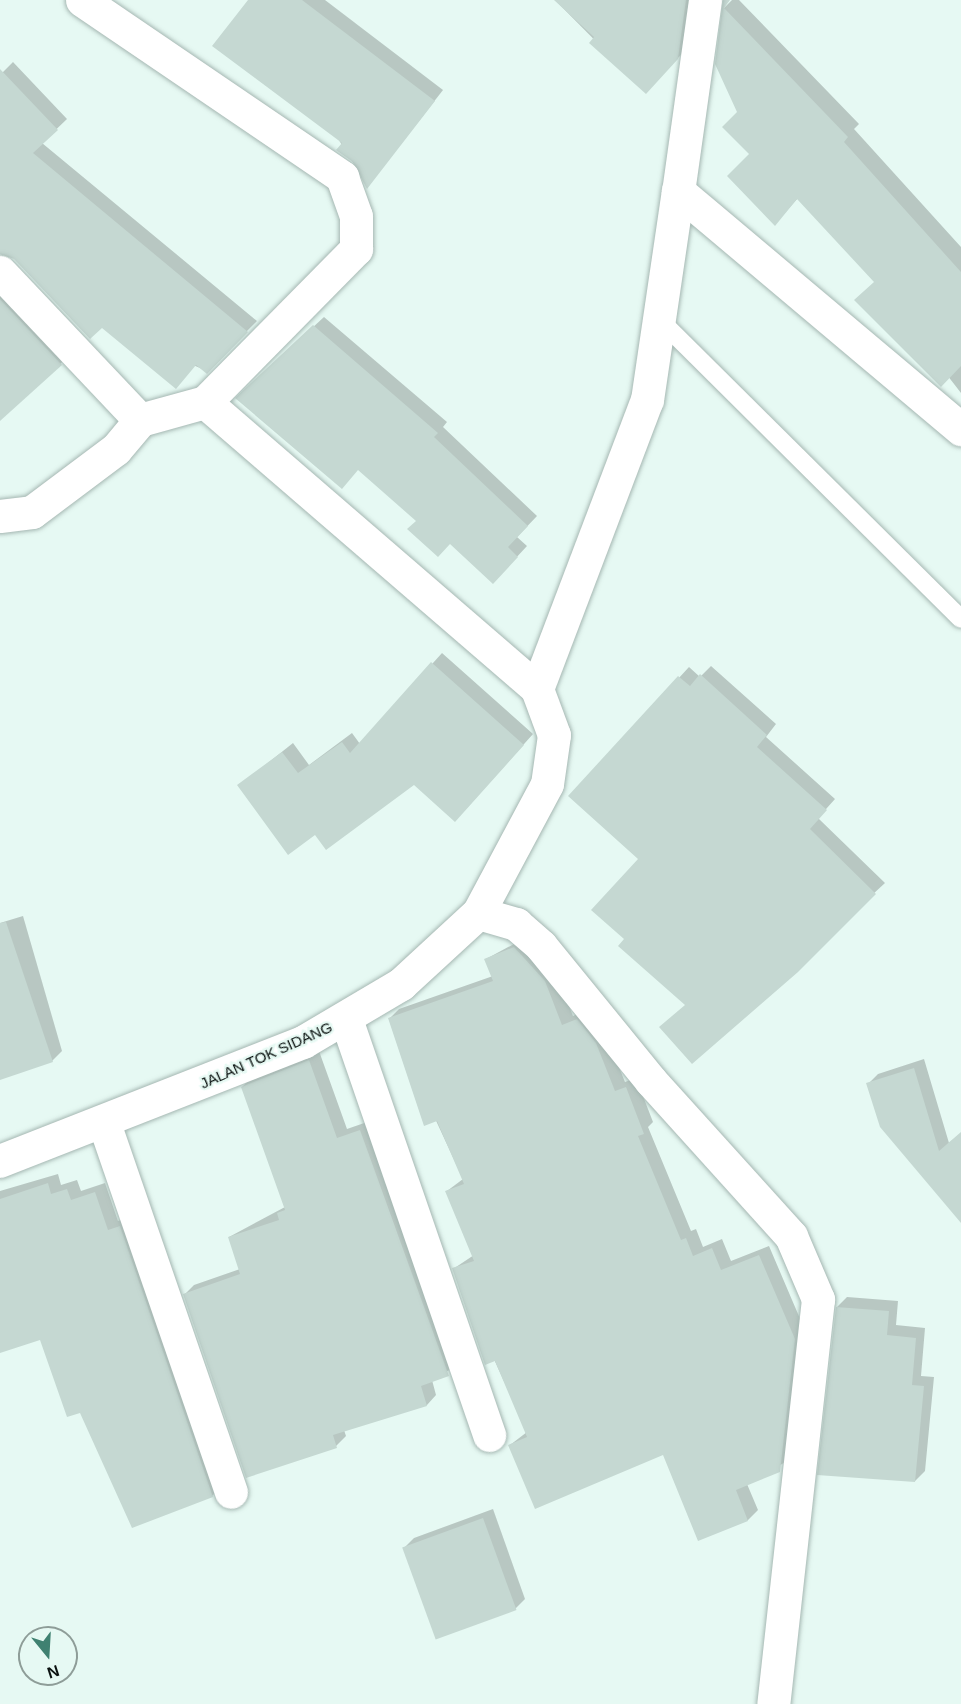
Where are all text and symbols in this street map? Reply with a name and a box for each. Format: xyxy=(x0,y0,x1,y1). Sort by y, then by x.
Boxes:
street label: JALAN TOK SIDANG xyxy=(197,1018,335,1092)
north arrow xyxy=(18,1626,78,1686)
text: N xyxy=(45,1662,61,1682)

